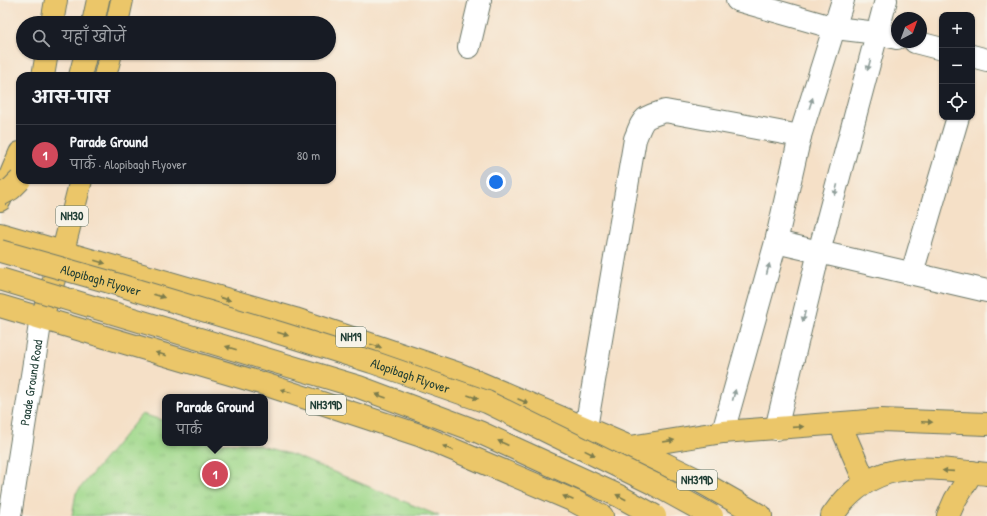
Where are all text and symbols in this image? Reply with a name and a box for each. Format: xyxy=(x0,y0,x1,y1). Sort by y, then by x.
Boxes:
north arrow xyxy=(891,12,927,48)
map controls xyxy=(939,12,975,120)
button: + xyxy=(939,12,975,48)
search box xyxy=(16,16,336,60)
text: यहाँ खोजें xyxy=(62,26,126,47)
icon: search xyxy=(30,27,52,49)
button: − xyxy=(939,48,975,84)
one-way arrow xyxy=(865,58,871,71)
button: locate xyxy=(939,84,975,120)
text: आस-पास xyxy=(32,85,110,108)
one-way arrow xyxy=(808,97,814,109)
text: Parade Ground xyxy=(70,131,148,152)
text: 1 xyxy=(43,146,47,164)
text: 80 m xyxy=(297,146,320,164)
text: पार्क · Alopibagh Flyover xyxy=(70,155,187,173)
your location xyxy=(486,172,506,192)
one-way arrow xyxy=(832,184,838,197)
road number: NH30 xyxy=(56,206,88,226)
one-way arrow xyxy=(94,259,106,265)
street label: Alopibagh Flyover xyxy=(59,260,143,300)
one-way arrow xyxy=(765,263,771,275)
one-way arrow xyxy=(153,293,165,299)
one-way arrow xyxy=(219,296,231,302)
one-way arrow xyxy=(800,310,806,323)
road number: NH19 xyxy=(336,327,366,347)
one-way arrow xyxy=(278,331,290,337)
street label: Paade Ground Road xyxy=(15,338,46,427)
one-way arrow xyxy=(370,343,382,349)
one-way arrow xyxy=(225,345,237,351)
one-way arrow xyxy=(155,351,167,357)
street label: Alopibagh Flyover xyxy=(368,353,453,397)
one-way arrow xyxy=(279,388,291,394)
one-way arrow xyxy=(731,388,737,401)
one-way arrow xyxy=(375,392,387,398)
popup xyxy=(162,394,268,446)
one-way arrow xyxy=(467,394,479,400)
road number: NH319D xyxy=(306,395,346,415)
text: Parade Ground xyxy=(176,396,254,417)
one-way arrow xyxy=(518,399,530,405)
one-way arrow xyxy=(921,419,934,425)
text: पार्क xyxy=(176,420,202,438)
one-way arrow xyxy=(792,424,804,430)
one-way arrow xyxy=(663,438,675,444)
one-way arrow xyxy=(497,440,508,446)
one-way arrow xyxy=(441,444,453,450)
one-way arrow xyxy=(585,450,596,456)
pin: 1 xyxy=(202,459,228,489)
one-way arrow xyxy=(942,467,954,474)
road number: NH319D xyxy=(677,470,717,490)
one-way arrow xyxy=(615,494,626,500)
one-way arrow xyxy=(562,495,573,501)

